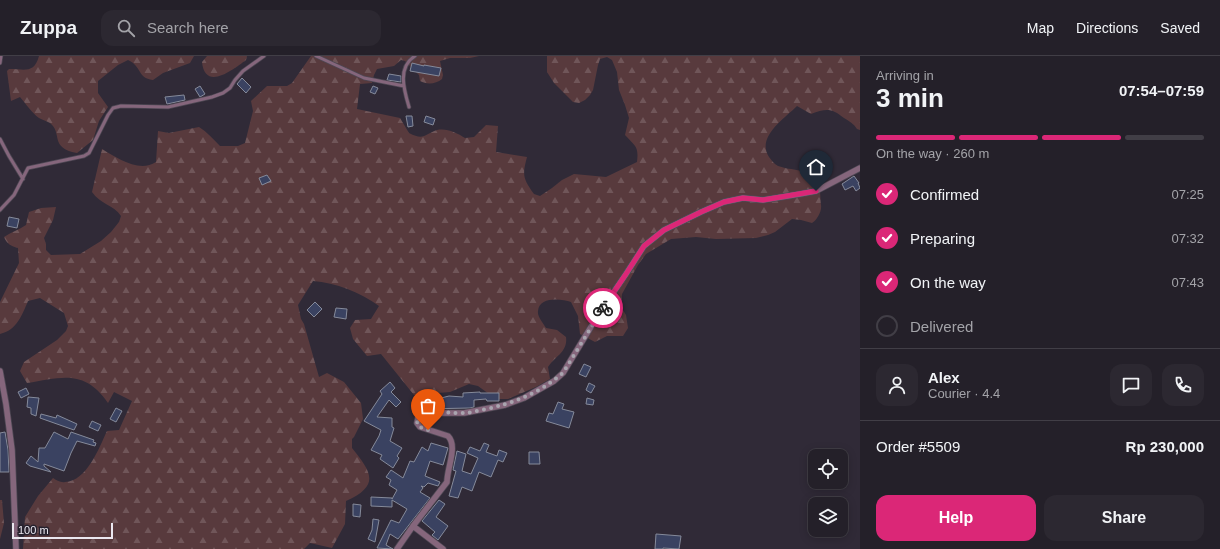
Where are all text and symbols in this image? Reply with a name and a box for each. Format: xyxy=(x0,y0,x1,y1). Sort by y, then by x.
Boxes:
search box xyxy=(101,10,381,46)
text: Zuppa xyxy=(20,17,77,38)
icon: search xyxy=(115,17,137,39)
text: Search here xyxy=(147,19,229,36)
text: Map xyxy=(1027,20,1054,36)
text: Directions xyxy=(1076,20,1138,36)
text: Saved xyxy=(1160,20,1200,36)
text: Arriving in xyxy=(876,68,934,83)
text: 07:54–07:59 xyxy=(1119,82,1204,99)
text: 3 min xyxy=(876,83,944,113)
text: On the way · 260 m xyxy=(876,146,989,161)
pin xyxy=(799,150,833,191)
icon: home xyxy=(805,156,827,178)
icon: check xyxy=(876,183,898,205)
text: Confirmed xyxy=(910,186,979,203)
text: 07:25 xyxy=(1171,187,1204,202)
icon: check xyxy=(876,227,898,249)
text: Preparing xyxy=(910,230,975,247)
text: 07:32 xyxy=(1171,231,1204,246)
icon: check xyxy=(876,271,898,293)
text: On the way xyxy=(910,274,986,291)
text: 07:43 xyxy=(1171,275,1204,290)
courier xyxy=(583,288,623,328)
icon: bike xyxy=(592,297,614,319)
text: Delivered xyxy=(910,318,973,335)
button: person xyxy=(876,364,918,406)
button: chat xyxy=(1110,364,1152,406)
button: phone xyxy=(1162,364,1204,406)
text: Alex xyxy=(928,369,960,386)
text: Courier · 4.4 xyxy=(928,386,1000,401)
pin xyxy=(411,389,445,430)
icon: bag xyxy=(417,395,439,417)
text: Order #5509 xyxy=(876,438,960,455)
text: Rp 230,000 xyxy=(1126,438,1204,455)
map controls xyxy=(808,449,848,537)
button: locate xyxy=(808,449,848,489)
button: Help xyxy=(876,495,1036,541)
button: Share xyxy=(1044,495,1204,541)
button: layers xyxy=(808,497,848,537)
scale bar xyxy=(12,521,113,540)
text: 100 m xyxy=(18,524,49,536)

